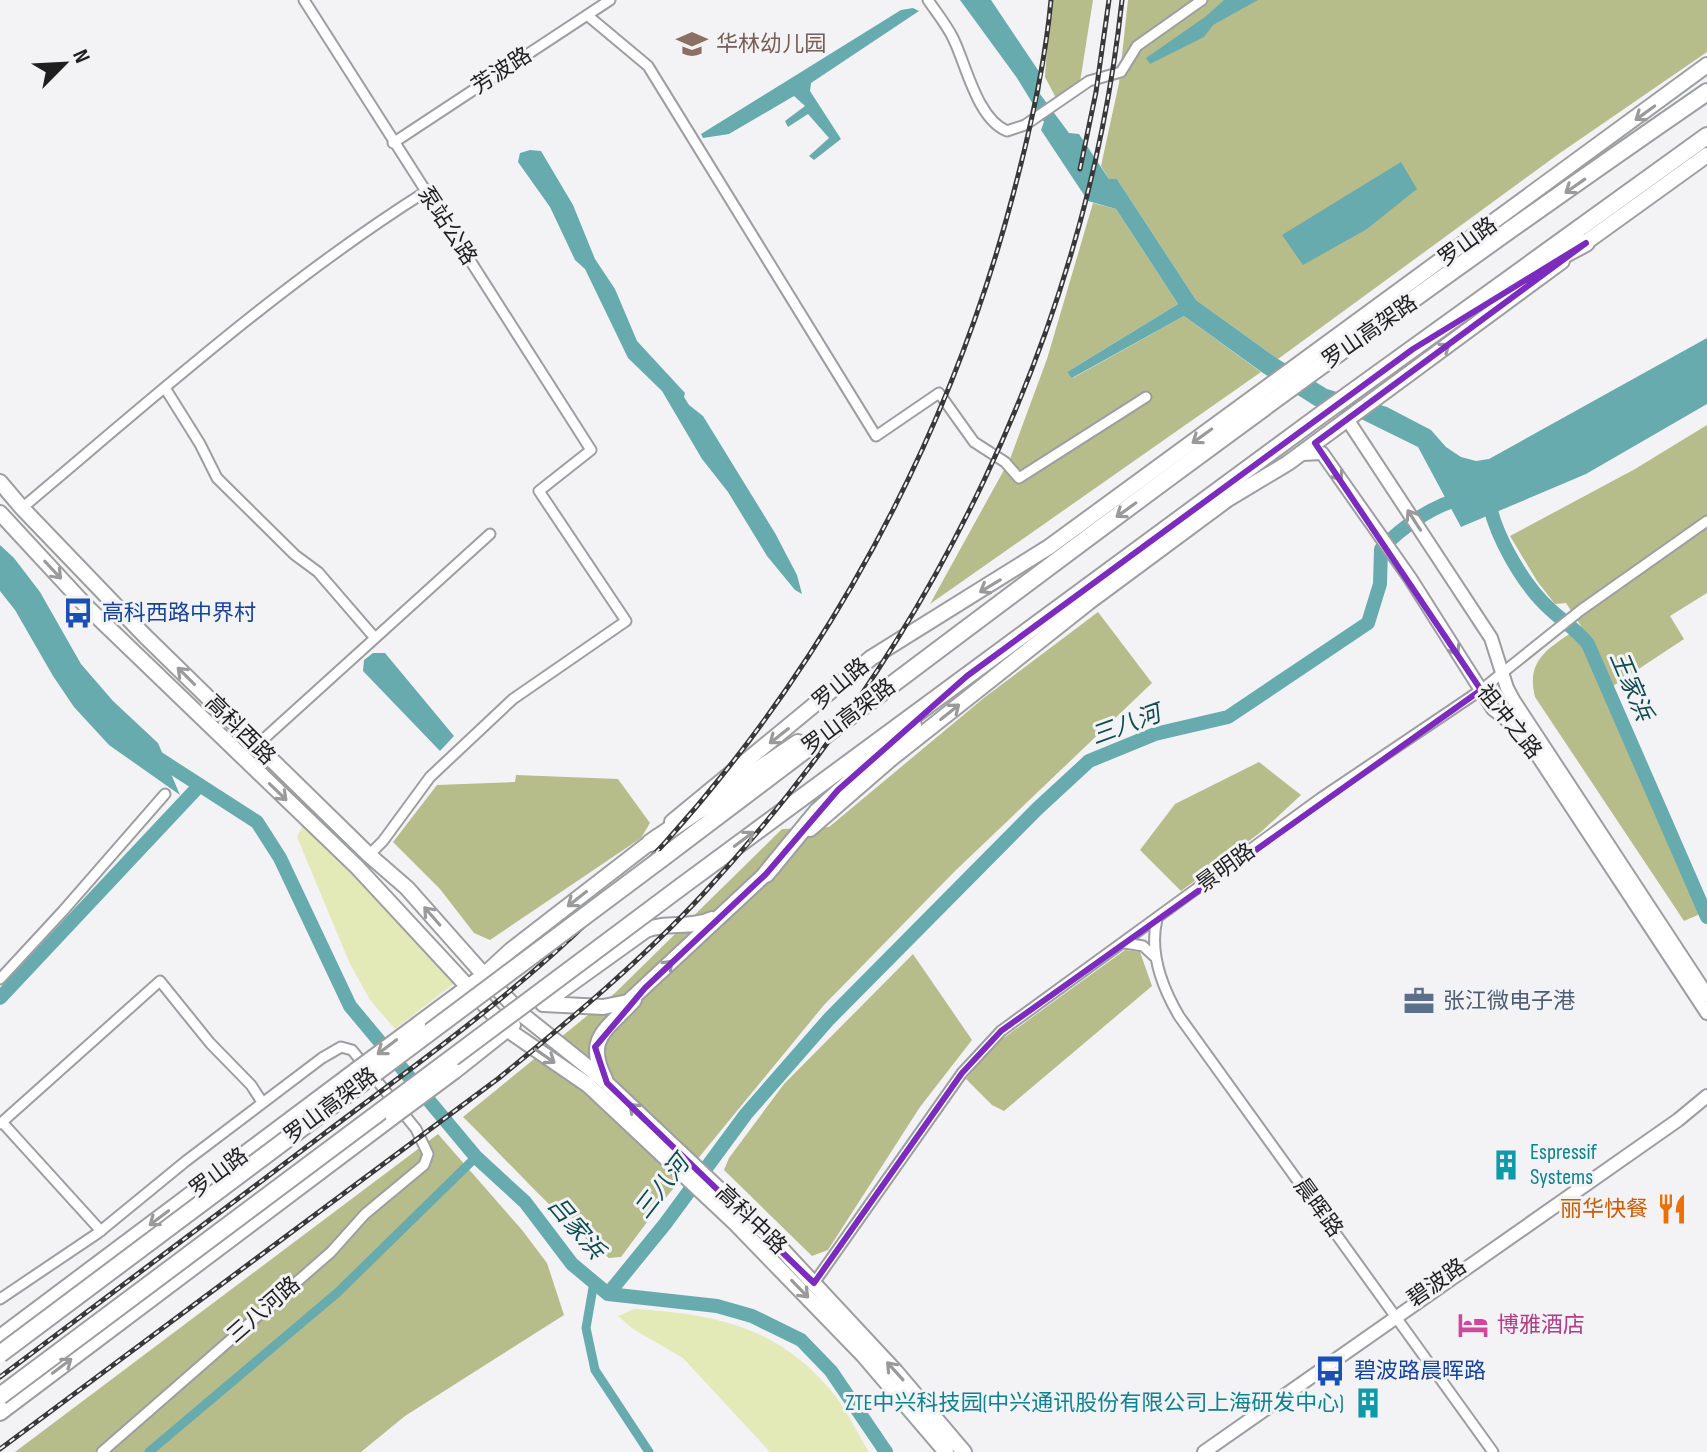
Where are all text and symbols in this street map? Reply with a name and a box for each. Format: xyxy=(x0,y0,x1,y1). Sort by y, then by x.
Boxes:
north arrow xyxy=(24,24,104,104)
school or university icon: 华林幼儿园 xyxy=(675,27,709,61)
place label: 华林幼儿园 xyxy=(716,31,826,58)
street label: 芳波路 xyxy=(467,42,537,100)
text: N xyxy=(66,46,96,67)
one-way arrow xyxy=(1635,104,1656,121)
one-way arrow xyxy=(1565,177,1586,194)
street label: 泵站公路 xyxy=(412,182,482,270)
street label: 罗山路 xyxy=(1433,212,1503,272)
street label: 罗山高架路 xyxy=(1317,289,1423,375)
one-way arrow xyxy=(1429,343,1450,360)
one-way arrow xyxy=(1192,427,1213,444)
one-way arrow xyxy=(1327,459,1343,481)
one-way arrow xyxy=(1115,501,1137,518)
one-way arrow xyxy=(1406,509,1422,532)
one-way arrow xyxy=(43,560,62,580)
one-way arrow xyxy=(979,578,1002,594)
bus stop icon: 高科西路中界村 xyxy=(61,596,95,630)
place label: 高科西路中界村 xyxy=(102,600,256,627)
one-way arrow xyxy=(1444,633,1460,656)
water label: 王家浜 xyxy=(1604,647,1659,727)
street label: 罗山路 xyxy=(807,652,875,716)
one-way arrow xyxy=(177,667,196,686)
street label: 罗山高架路 xyxy=(797,673,901,761)
street label: 祖冲之路 xyxy=(1471,679,1547,765)
street label: 高科西路 xyxy=(199,689,281,771)
water label: 三八河 xyxy=(1087,698,1169,751)
one-way arrow xyxy=(939,703,960,720)
one-way arrow xyxy=(769,727,790,745)
one-way arrow xyxy=(268,782,288,801)
one-way arrow xyxy=(733,831,754,848)
street label: 景明路 xyxy=(1191,838,1261,898)
one-way arrow xyxy=(567,891,588,908)
one-way arrow xyxy=(424,907,442,927)
one-way arrow xyxy=(654,960,674,979)
office icon: 张江微电子港 xyxy=(1402,984,1436,1018)
place label: 张江微电子港 xyxy=(1443,988,1575,1015)
one-way arrow xyxy=(377,1039,398,1056)
one-way arrow xyxy=(534,1048,556,1065)
street label: 罗山高架路 xyxy=(279,1062,383,1150)
one-way arrow xyxy=(628,1102,648,1121)
place label: Espressif Systems xyxy=(1530,1139,1598,1191)
street label: 罗山路 xyxy=(185,1142,253,1204)
water label: 三八河 xyxy=(628,1147,698,1224)
building icon: Espressif Systems xyxy=(1489,1148,1523,1182)
street label: 晨晖路 xyxy=(1288,1173,1348,1243)
street label: 高科中路 xyxy=(710,1180,792,1260)
water label: 吕家浜 xyxy=(542,1191,612,1266)
restaurant icon: 丽华快餐 xyxy=(1655,1192,1689,1226)
place label: 丽华快餐 xyxy=(1560,1196,1648,1223)
one-way arrow xyxy=(149,1209,171,1226)
street label: 碧波路 xyxy=(1402,1253,1472,1313)
street label: 三八河路 xyxy=(222,1271,306,1349)
one-way arrow xyxy=(790,1279,809,1298)
hotel icon: 博雅酒店 xyxy=(1456,1308,1490,1342)
place label: 博雅酒店 xyxy=(1497,1312,1585,1339)
bus stop icon: 碧波路晨晖路 xyxy=(1313,1354,1347,1388)
one-way arrow xyxy=(51,1357,73,1374)
place label: 碧波路晨晖路 xyxy=(1354,1358,1486,1385)
one-way arrow xyxy=(887,1362,905,1382)
building icon: ZTE中兴科技园(中兴通讯股份有限公司上海研发中心) xyxy=(1351,1386,1385,1420)
place label: ZTE中兴科技园(中兴通讯股份有限公司上海研发中心) xyxy=(845,1390,1344,1417)

